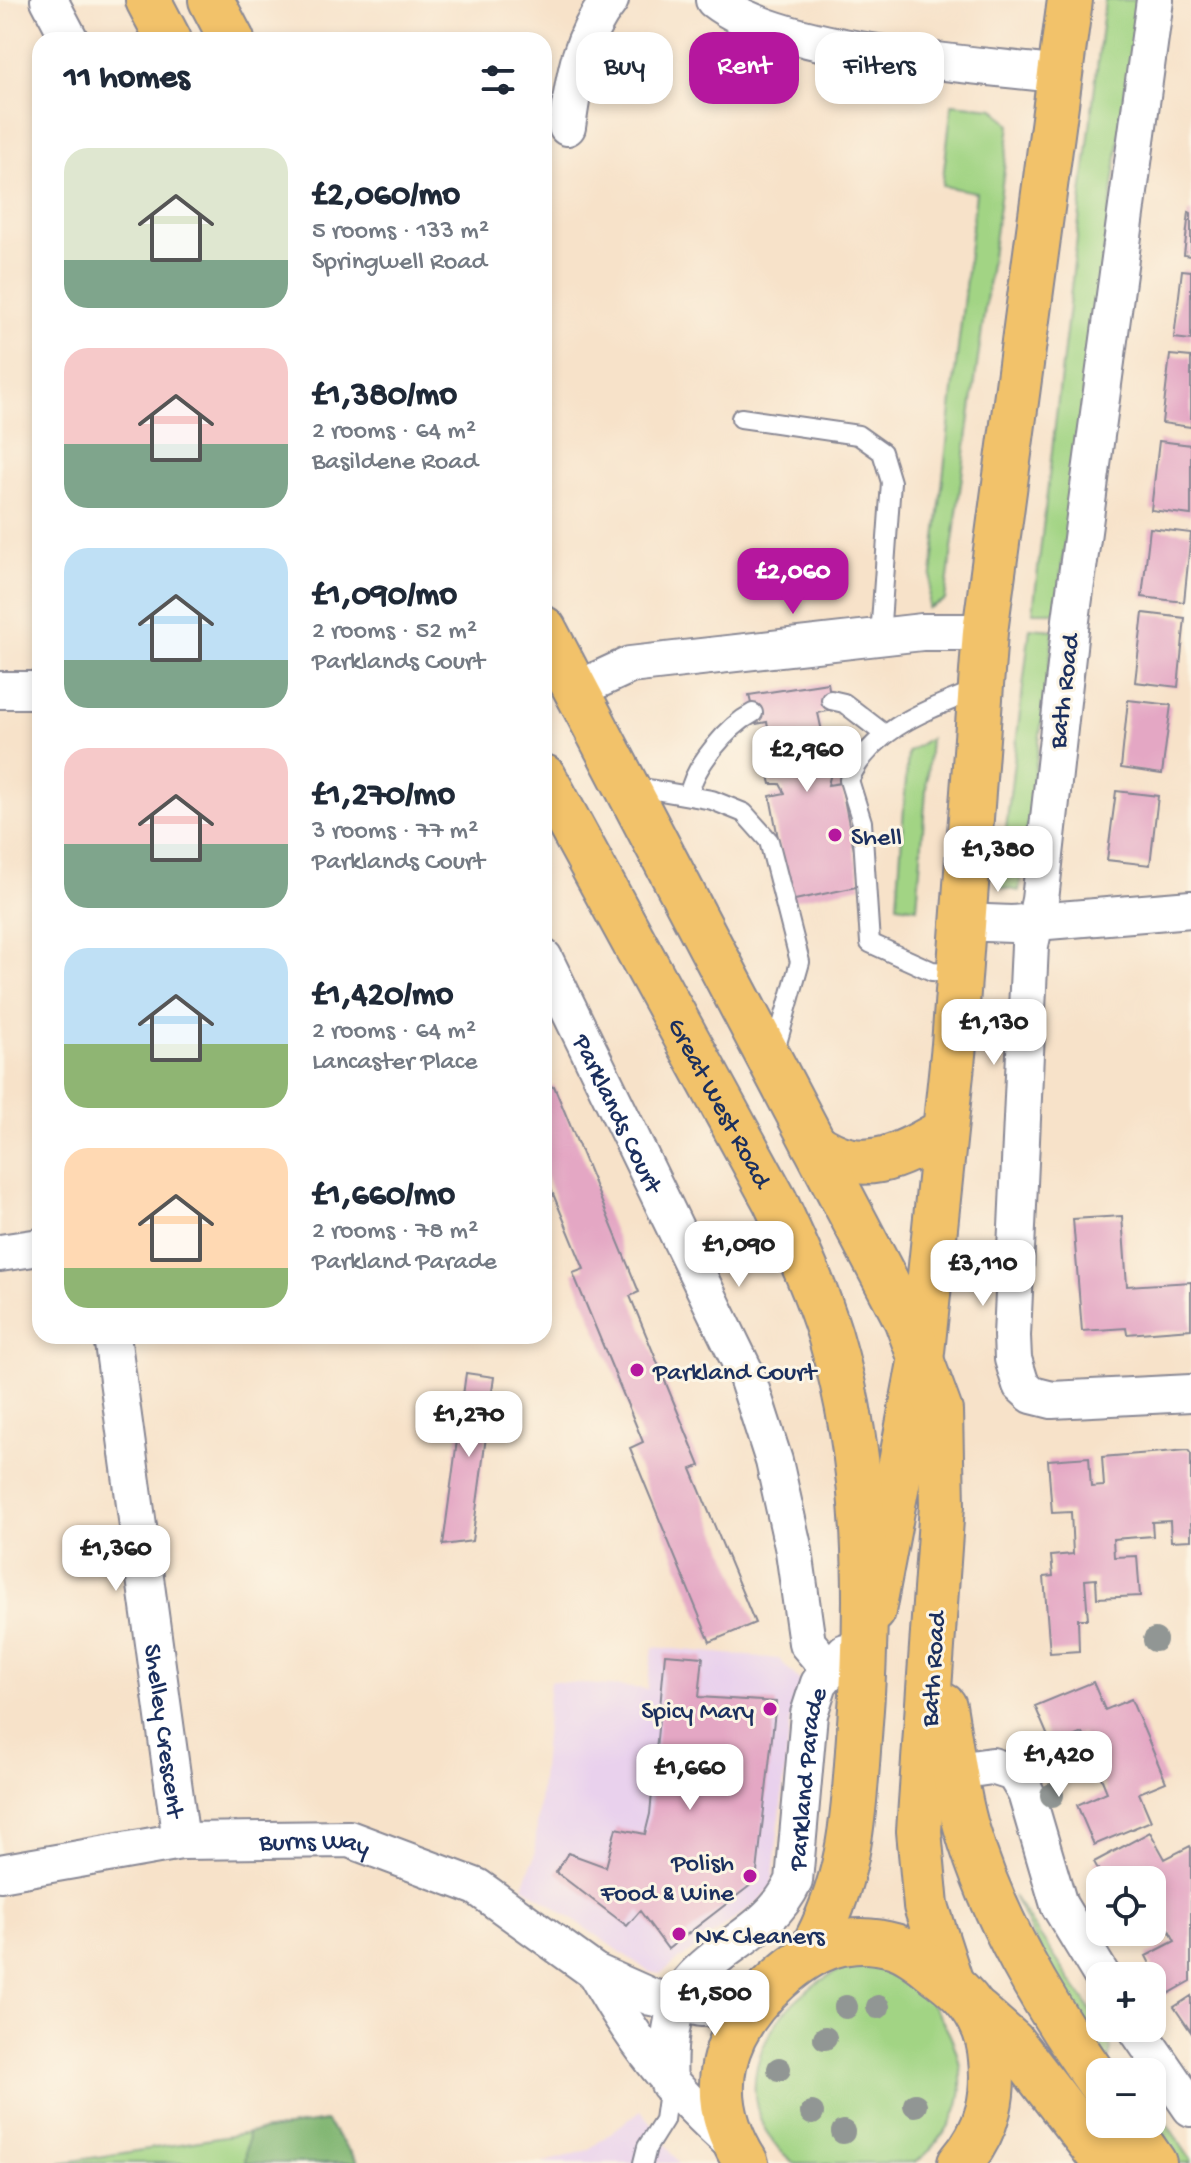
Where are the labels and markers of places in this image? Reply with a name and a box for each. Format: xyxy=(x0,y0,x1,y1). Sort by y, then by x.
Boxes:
pin: £2,060 xyxy=(728,548,858,616)
pin: £2,960 xyxy=(742,726,872,794)
place label: Shell xyxy=(851,824,902,855)
marker: Shell xyxy=(826,826,844,844)
pin: £1,380 xyxy=(933,826,1063,894)
pin: £1,130 xyxy=(929,999,1059,1067)
pin: £1,090 xyxy=(674,1221,804,1289)
pin: £3,110 xyxy=(918,1240,1048,1308)
place label: Parkland Court xyxy=(652,1359,818,1390)
marker: Parkland Court xyxy=(628,1361,646,1379)
pin: £1,270 xyxy=(404,1391,534,1459)
pin: £1,360 xyxy=(51,1525,181,1593)
place label: Spicy Mary xyxy=(641,1698,754,1729)
marker: Spicy Mary xyxy=(761,1700,779,1718)
pin: £1,420 xyxy=(994,1731,1124,1799)
pin: £1,660 xyxy=(625,1744,755,1812)
place label: Polish Food & Wine xyxy=(600,1850,735,1911)
marker: Polish Food & Wine xyxy=(741,1867,759,1885)
place label: NK Cleaners xyxy=(695,1923,826,1954)
marker: NK Cleaners xyxy=(670,1925,688,1943)
pin: £1,500 xyxy=(650,1970,780,2038)

